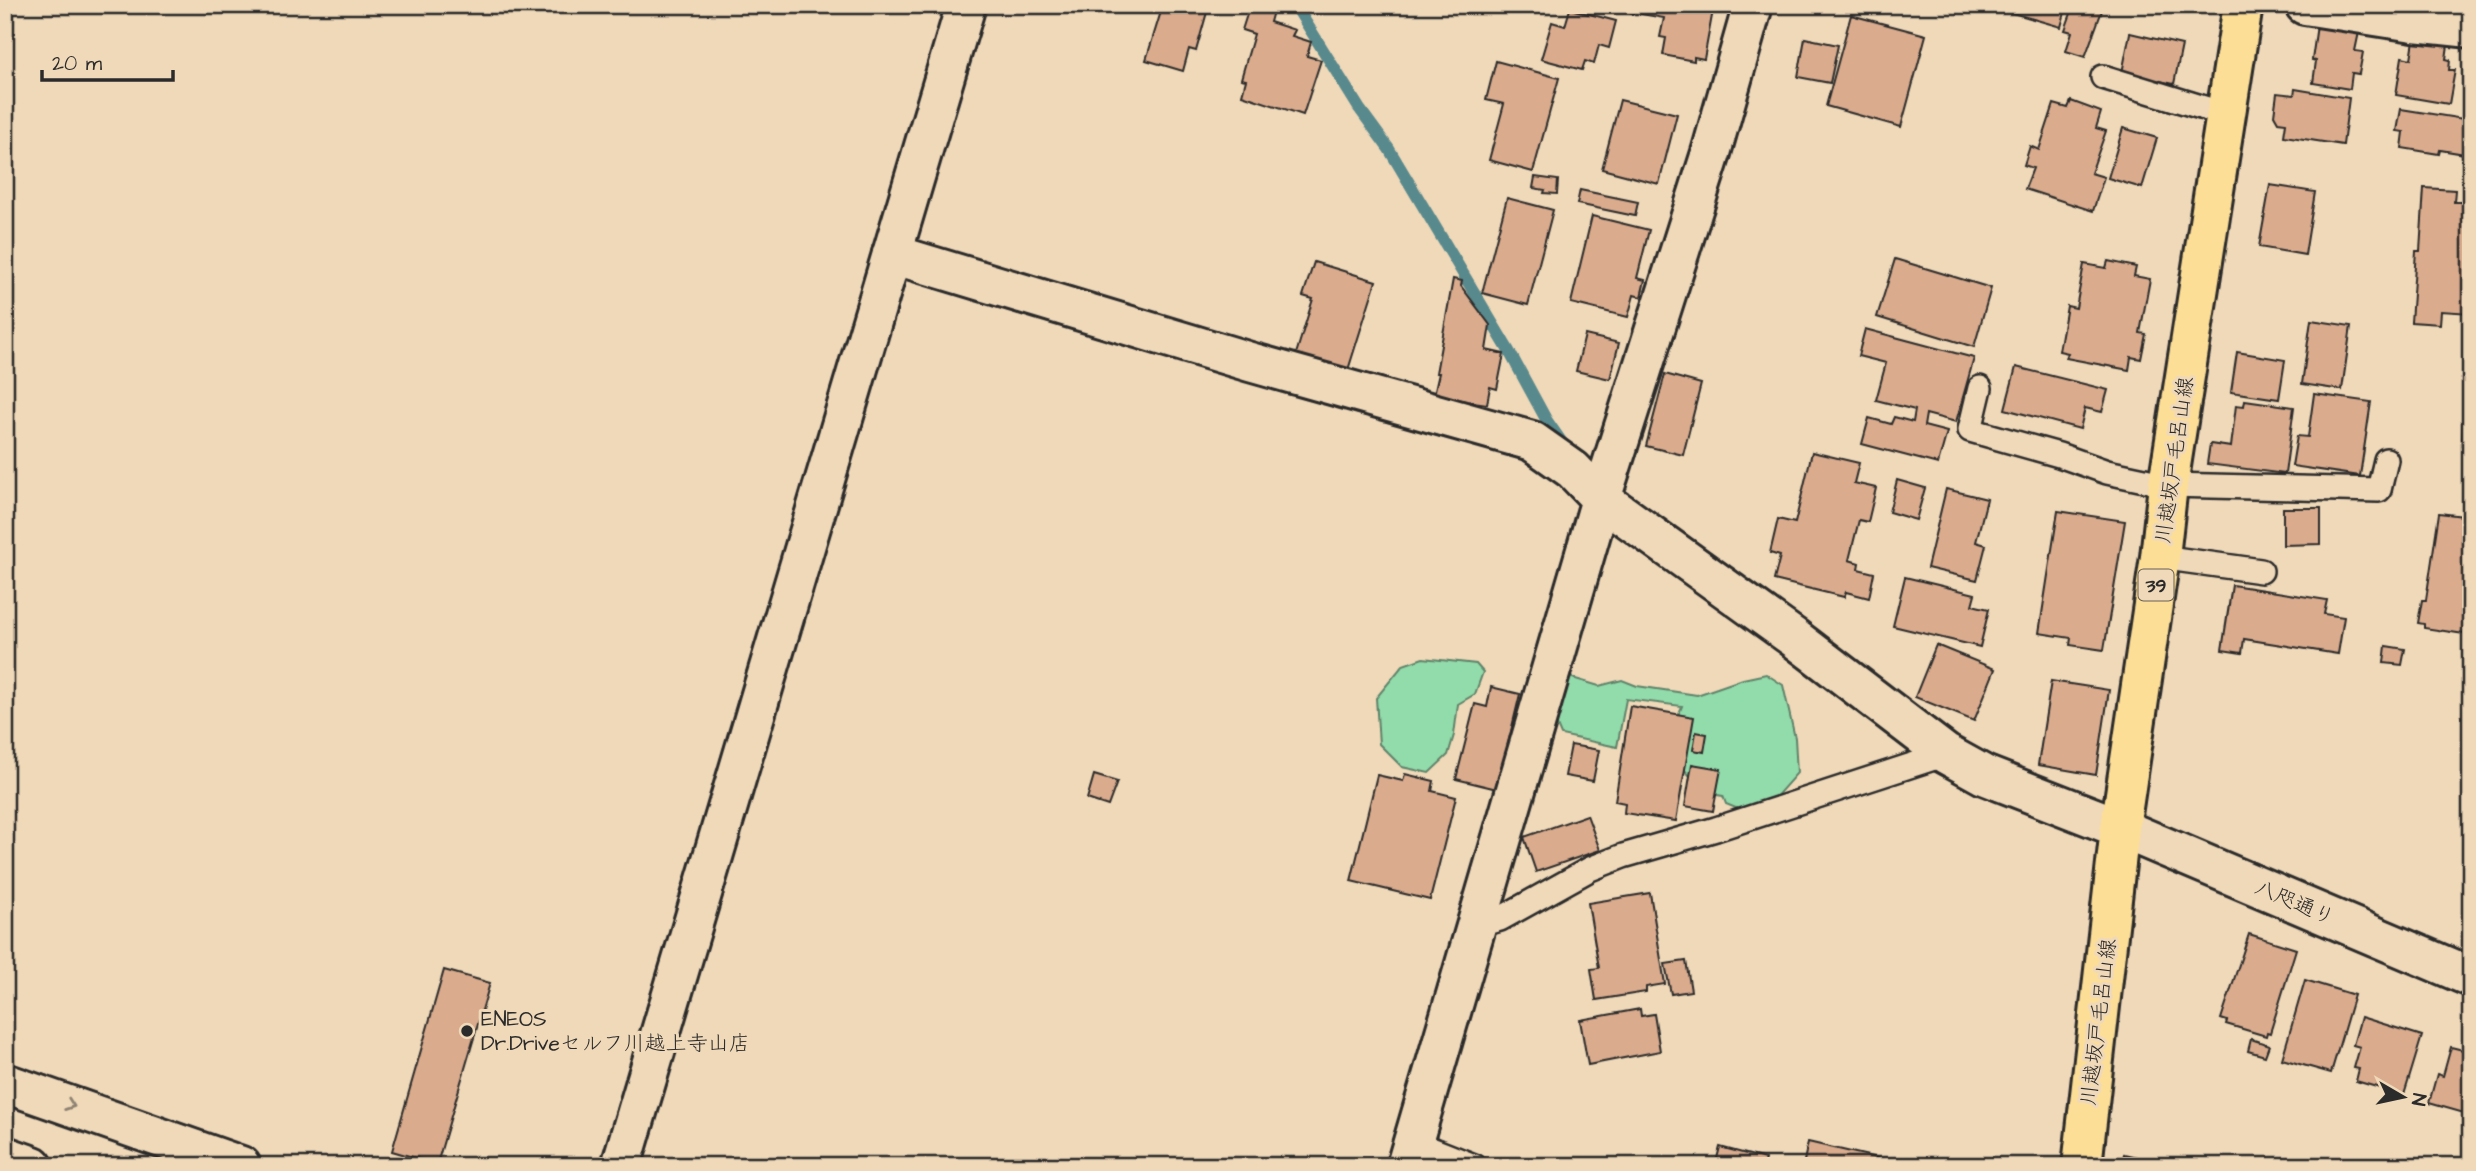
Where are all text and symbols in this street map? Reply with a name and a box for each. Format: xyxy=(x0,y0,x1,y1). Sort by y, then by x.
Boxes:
scale bar xyxy=(42,38,173,82)
text: 20 m xyxy=(52,49,103,78)
street label: 川越坂戸毛呂山線 xyxy=(2148,375,2201,545)
road number: 39 xyxy=(2138,570,2174,600)
street label: 八咫通り xyxy=(2250,873,2339,932)
street label: 川越坂戸毛呂山線 xyxy=(2074,937,2123,1107)
place label: ENEOS Dr.Driveセルフ川越上寺山店 xyxy=(481,1005,750,1058)
marker: ENEOS Dr.Driveセルフ川越上寺山店 xyxy=(459,1023,475,1039)
north arrow xyxy=(2368,1062,2438,1132)
text: N xyxy=(2404,1091,2433,1108)
one-way arrow xyxy=(63,1097,75,1111)

